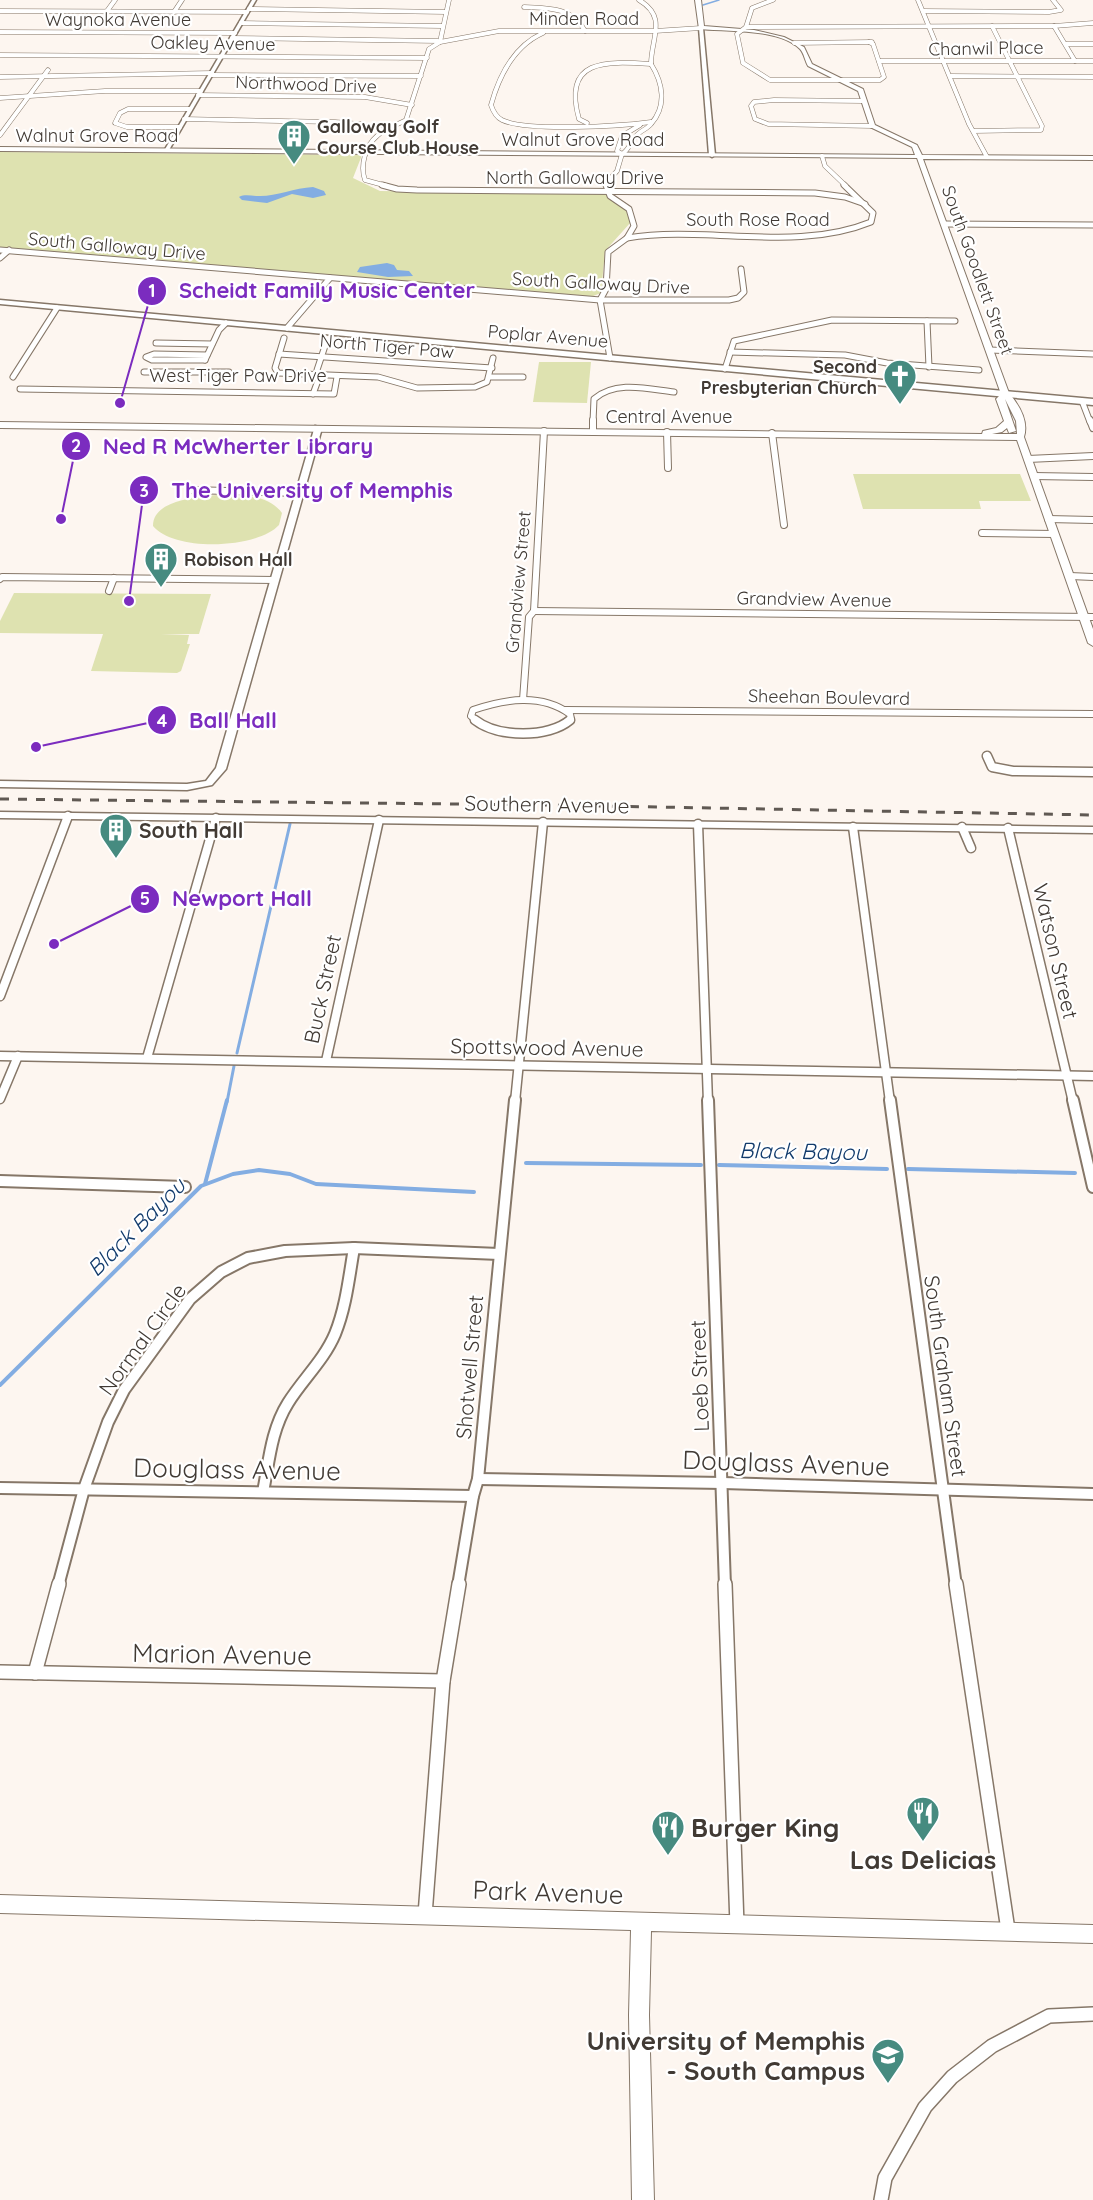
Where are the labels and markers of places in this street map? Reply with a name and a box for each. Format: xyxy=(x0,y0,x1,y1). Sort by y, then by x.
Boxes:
place label: Galloway Golf Course Club House xyxy=(317,115,479,159)
building icon: Galloway Golf Course Club House xyxy=(276,118,312,165)
callout: Scheidt Family Music Center xyxy=(137,271,487,311)
place label: Second Presbyterian Church xyxy=(701,355,877,399)
church icon: Second Presbyterian Church xyxy=(882,358,918,405)
callout: Ned R McWherter Library xyxy=(61,426,386,466)
callout: The University of Memphis xyxy=(129,470,465,510)
building icon: Robison Hall xyxy=(143,541,179,588)
place label: Robison Hall xyxy=(184,548,293,571)
callout: Ball Hall xyxy=(147,700,288,740)
building icon: South Hall xyxy=(98,812,134,859)
place label: South Hall xyxy=(139,817,243,843)
callout: Newport Hall xyxy=(130,879,324,919)
restaurant icon: Las Delicias xyxy=(905,1795,941,1842)
restaurant icon: Burger King xyxy=(650,1809,686,1856)
place label: Burger King xyxy=(691,1811,839,1844)
place label: Las Delicias xyxy=(850,1843,996,1876)
place label: University of Memphis - South Campus xyxy=(586,2024,865,2087)
school or university icon: University of Memphis - South Campus xyxy=(870,2037,906,2084)

